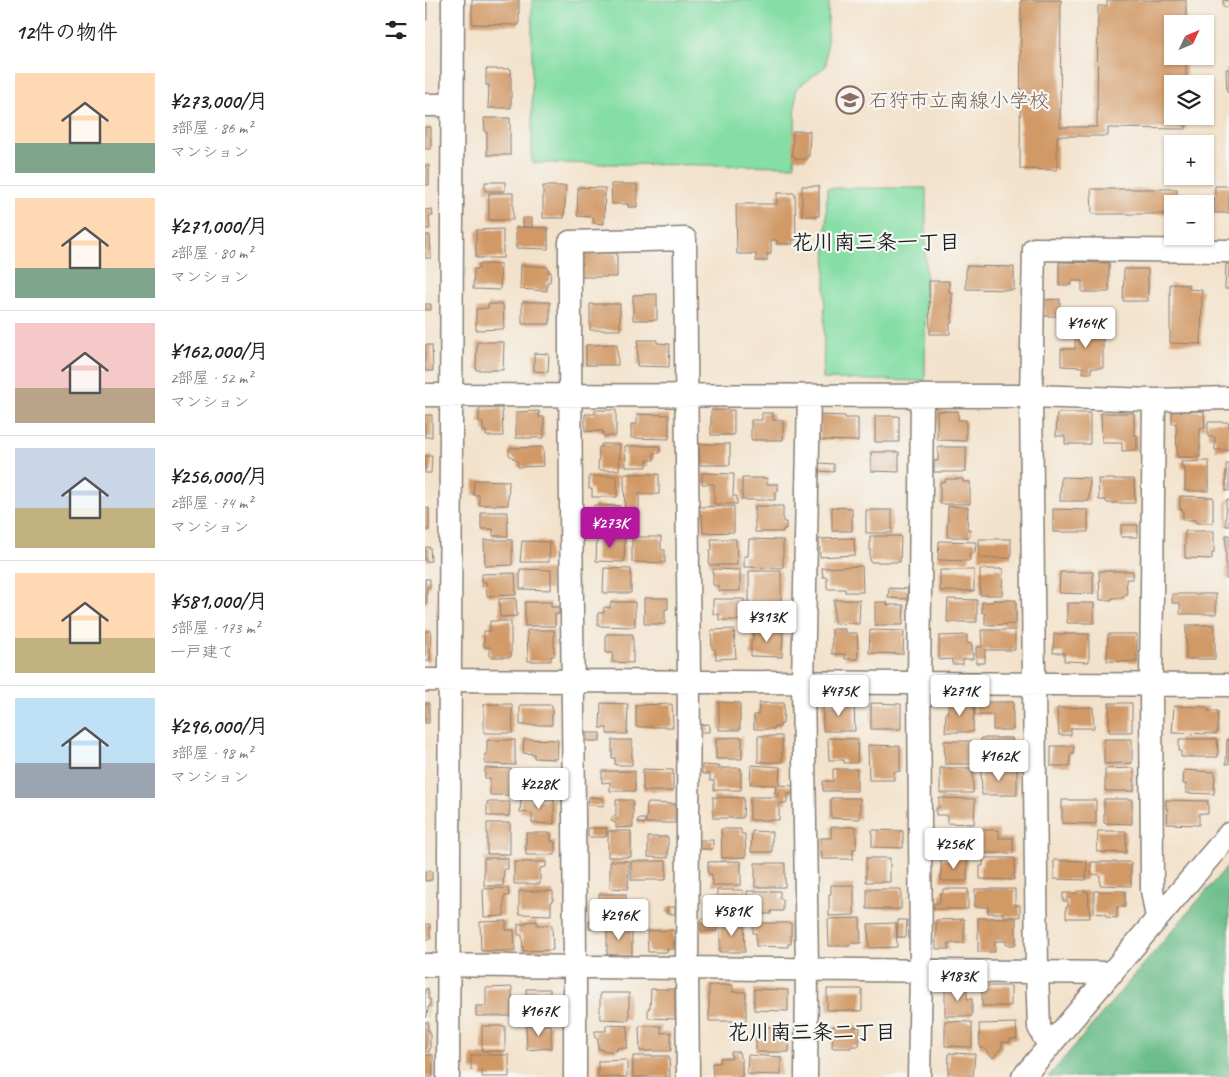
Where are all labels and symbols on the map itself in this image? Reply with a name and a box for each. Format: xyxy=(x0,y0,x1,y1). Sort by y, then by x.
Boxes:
north arrow xyxy=(1164,15,1214,65)
school or university icon: 石狩市立南線小学校 xyxy=(835,85,865,115)
place label: 石狩市立南線小学校 xyxy=(869,88,1049,113)
district label: 花川南三条一丁目 xyxy=(792,229,960,255)
pin: ¥164K xyxy=(1051,306,1121,349)
pin: ¥273K xyxy=(575,506,645,549)
pin: ¥313K xyxy=(732,600,802,643)
pin: ¥475K xyxy=(804,674,874,717)
pin: ¥271K xyxy=(925,674,995,717)
pin: ¥162K xyxy=(964,740,1034,782)
pin: ¥228K xyxy=(504,768,574,810)
pin: ¥256K xyxy=(919,828,989,870)
pin: ¥581K xyxy=(697,894,767,937)
pin: ¥296K xyxy=(584,898,654,941)
pin: ¥183K xyxy=(923,960,993,1002)
pin: ¥167K xyxy=(504,994,574,1037)
district label: 花川南三条二丁目 xyxy=(728,1019,896,1045)

